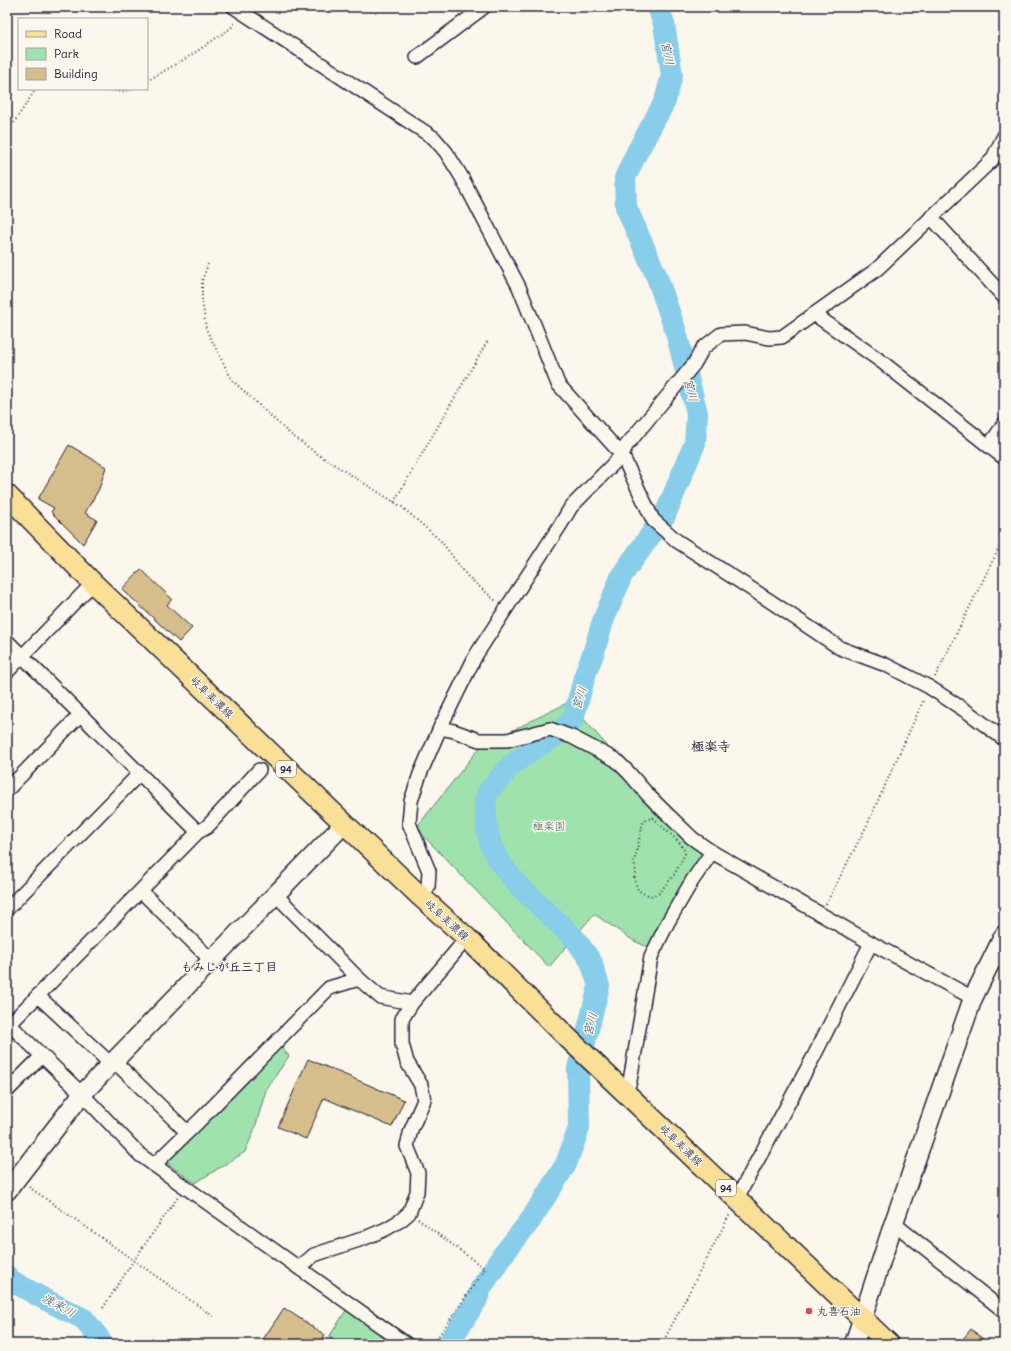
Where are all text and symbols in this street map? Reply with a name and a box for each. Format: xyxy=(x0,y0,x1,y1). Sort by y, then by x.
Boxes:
legend xyxy=(18,18,148,90)
text: Road xyxy=(54,26,82,41)
water label: 宮川 xyxy=(658,40,678,66)
text: Park xyxy=(54,46,79,61)
text: Building xyxy=(54,66,98,81)
water label: 宮川 xyxy=(681,377,701,403)
street label: 岐阜美濃線 xyxy=(187,673,237,721)
water label: 宮川 xyxy=(568,684,590,712)
district label: 極楽寺 xyxy=(691,738,731,755)
road number: 94 xyxy=(276,761,296,777)
park label: 極楽園 xyxy=(533,819,566,833)
street label: 岐阜美濃線 xyxy=(422,896,472,944)
district label: もみじが丘三丁目 xyxy=(181,959,277,974)
water label: 宮川 xyxy=(580,1011,600,1037)
street label: 岐阜美濃線 xyxy=(656,1121,706,1169)
road number: 94 xyxy=(716,1180,736,1196)
water label: 渡来川 xyxy=(40,1290,78,1320)
place label: 丸喜石油 xyxy=(817,1304,861,1318)
marker: 丸喜石油 xyxy=(804,1306,814,1316)

